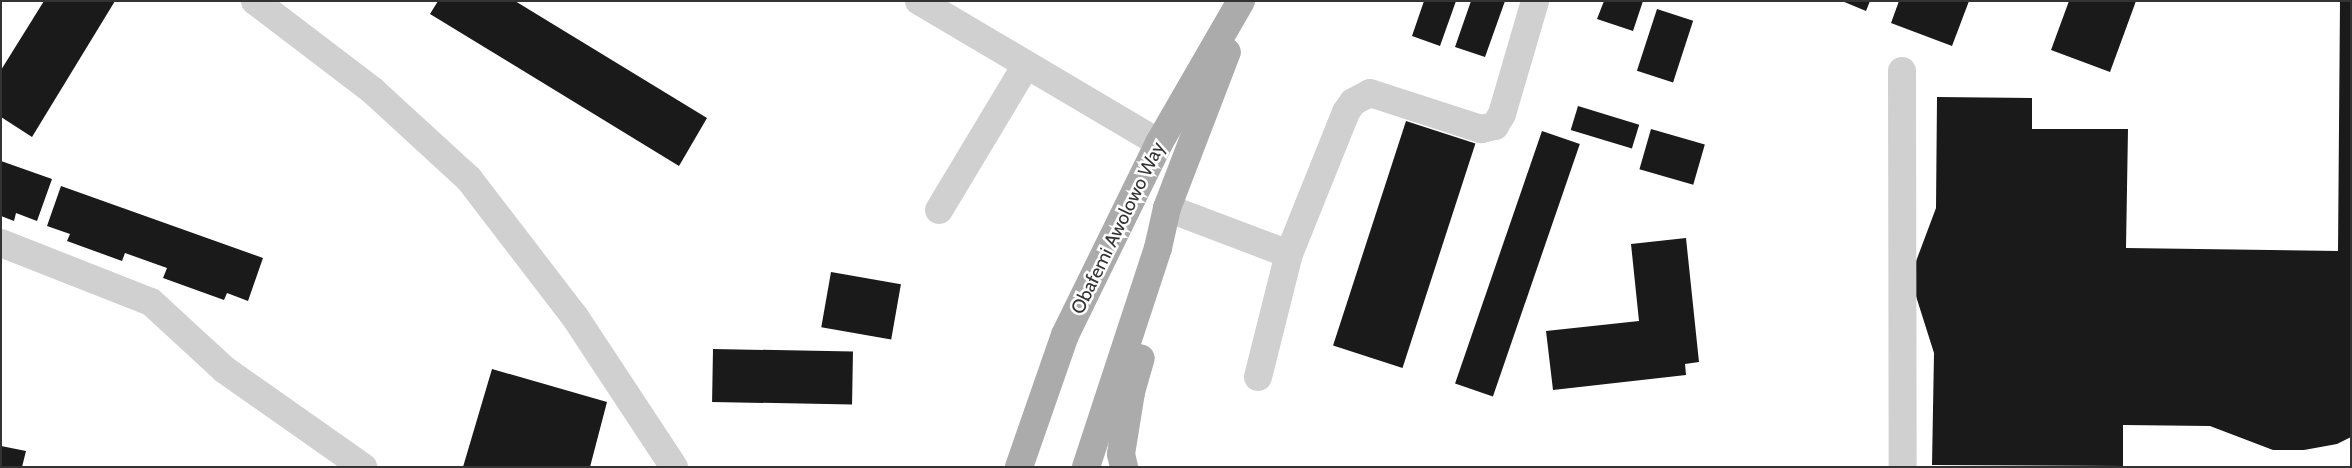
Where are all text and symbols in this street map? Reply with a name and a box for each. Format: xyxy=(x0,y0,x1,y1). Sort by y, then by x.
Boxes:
street label: Obafemi Awolowo Way xyxy=(1066,138,1170,318)

